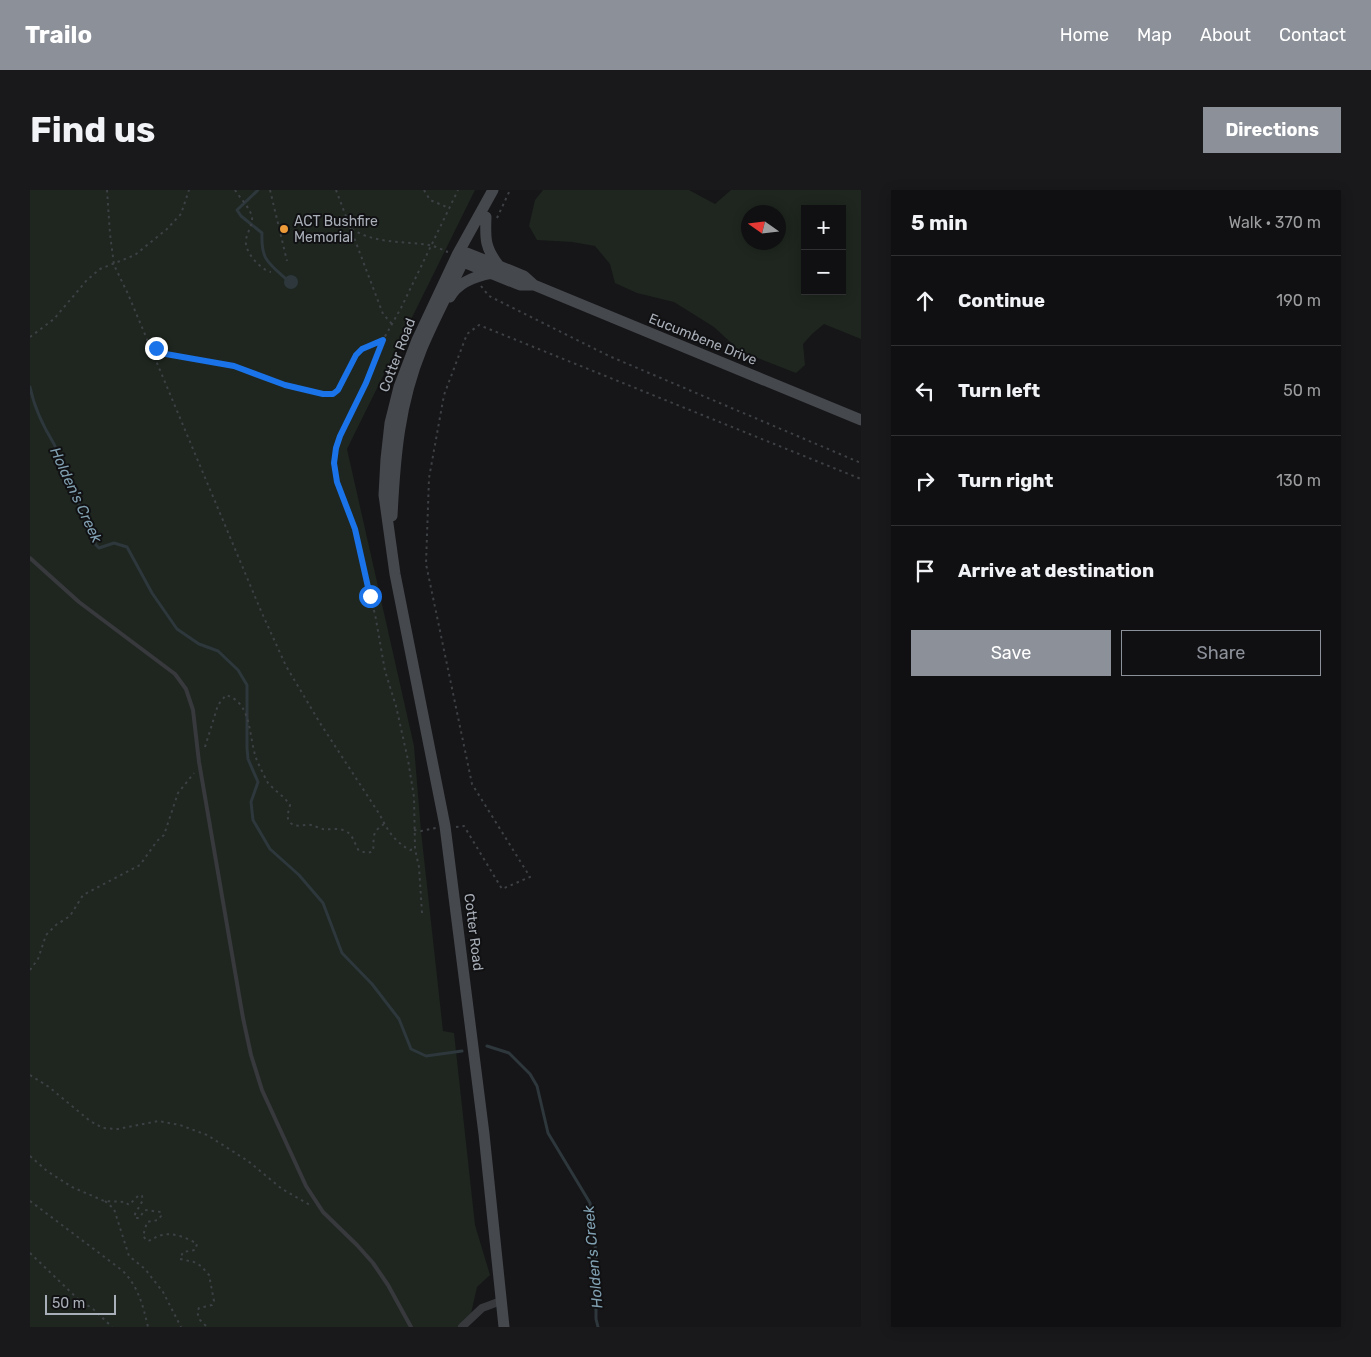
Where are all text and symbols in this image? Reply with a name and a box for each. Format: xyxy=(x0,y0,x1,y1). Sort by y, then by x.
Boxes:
text: Trailo xyxy=(25,21,92,49)
text: Home xyxy=(1060,24,1109,46)
text: Map xyxy=(1137,24,1172,46)
text: About xyxy=(1200,24,1251,46)
text: Contact xyxy=(1279,24,1346,46)
button: Directions xyxy=(1203,107,1341,153)
text: Find us xyxy=(30,109,155,151)
north arrow xyxy=(741,205,786,250)
map controls xyxy=(801,205,846,295)
button: + xyxy=(801,205,846,250)
text: 5 min xyxy=(911,210,968,235)
place label: ACT Bushfire Memorial xyxy=(294,213,378,246)
text: Walk · 370 m xyxy=(1228,213,1321,232)
marker: ACT Bushfire Memorial xyxy=(278,223,290,235)
button: − xyxy=(801,250,846,295)
icon: ahead xyxy=(911,287,939,315)
text: Continue xyxy=(958,289,1045,312)
text: 190 m xyxy=(1276,291,1321,310)
street label: Eucumbene Drive xyxy=(646,310,759,369)
street label: Cotter Road xyxy=(376,316,419,394)
route end xyxy=(145,337,168,360)
icon: left xyxy=(911,377,939,405)
text: Turn left xyxy=(958,379,1040,402)
text: 50 m xyxy=(1283,381,1321,400)
water label: Holden's Creek xyxy=(46,444,106,546)
icon: right xyxy=(911,467,939,495)
text: Turn right xyxy=(958,469,1053,492)
text: 130 m xyxy=(1276,471,1321,490)
icon: arrive xyxy=(911,557,939,585)
text: Arrive at destination xyxy=(958,559,1154,582)
route start xyxy=(359,585,382,608)
button: Save xyxy=(911,630,1111,676)
button: Share xyxy=(1121,630,1321,676)
street label: Cotter Road xyxy=(460,892,487,972)
water label: Holden's Creek xyxy=(580,1204,606,1309)
scale bar xyxy=(45,1292,116,1315)
text: 50 m xyxy=(52,1295,85,1312)

